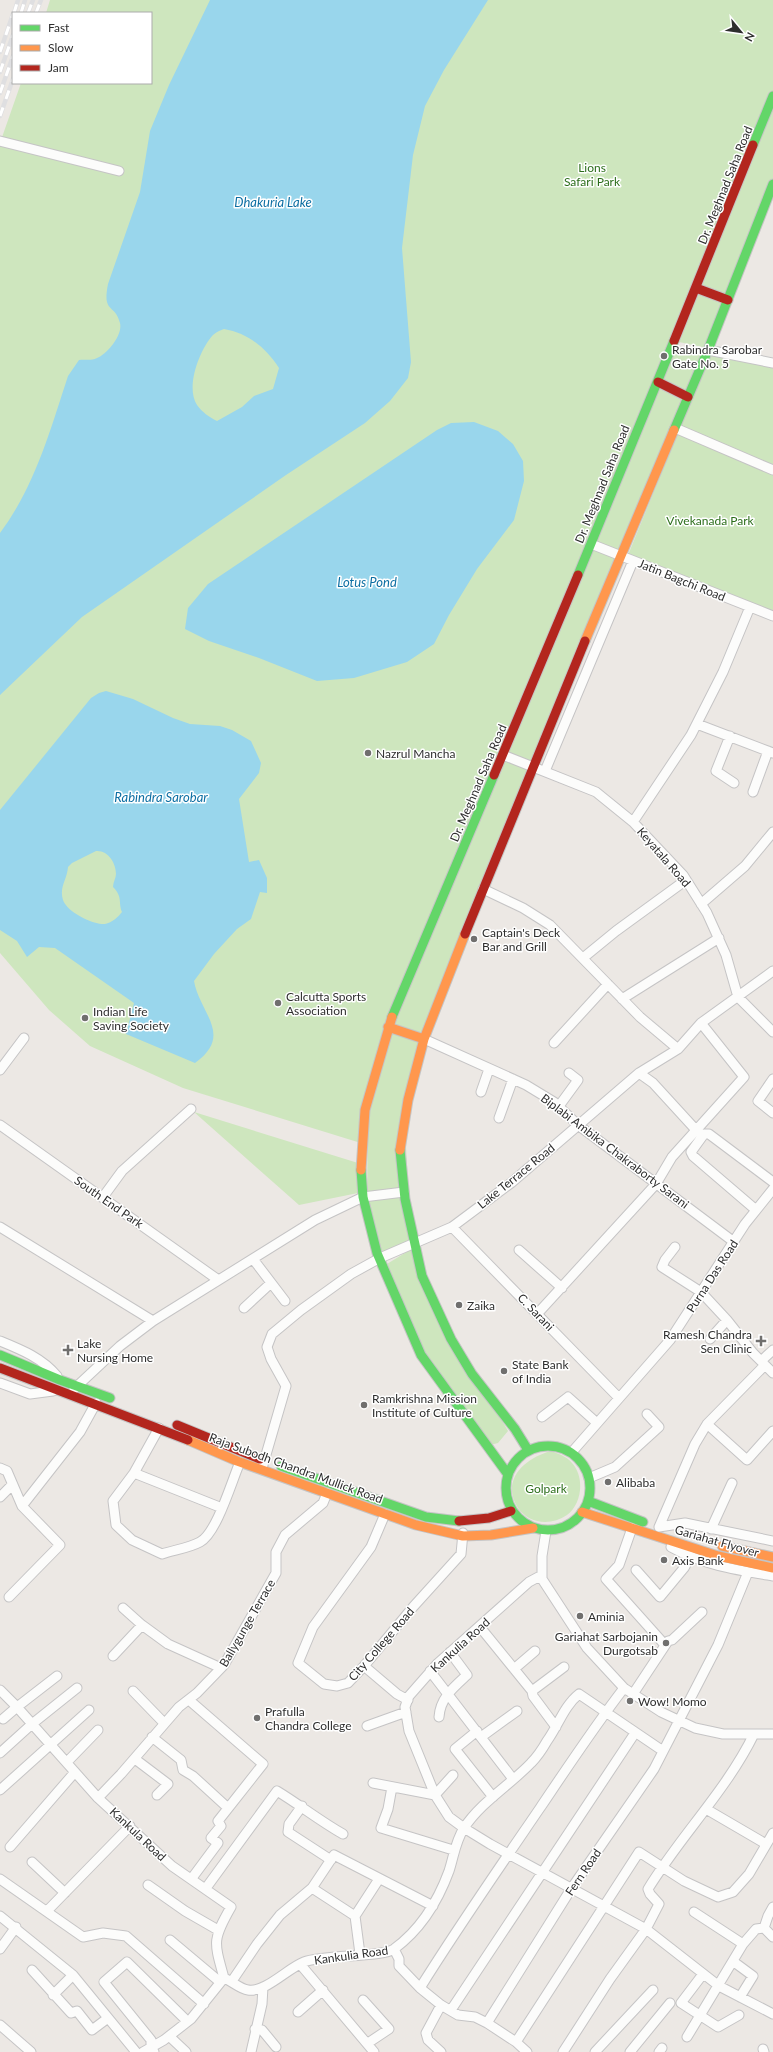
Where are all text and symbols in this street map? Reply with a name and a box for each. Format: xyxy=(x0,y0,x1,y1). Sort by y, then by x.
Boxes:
legend xyxy=(12,12,152,84)
north arrow xyxy=(721,12,761,52)
text: Fast xyxy=(48,20,70,35)
text: N xyxy=(742,30,758,44)
text: Slow xyxy=(48,40,74,55)
text: Jam xyxy=(48,60,69,75)
street label: Dr. Meghnad Saha Road xyxy=(694,124,756,246)
park label: Lions Safari Park xyxy=(564,160,621,189)
water label: Dhakuria Lake xyxy=(234,194,312,210)
place label: Rabindra Sarobar Gate No. 5 xyxy=(672,342,763,371)
marker: Rabindra Sarobar Gate No. 5 xyxy=(659,351,669,361)
street label: Dr. Meghnad Saha Road xyxy=(571,423,633,545)
park label: Vivekanada Park xyxy=(666,513,755,528)
street label: Jatin Bagchi Road xyxy=(636,556,728,604)
water label: Lotus Pond xyxy=(337,574,397,590)
street label: Dr. Meghnad Saha Road xyxy=(446,722,510,844)
place label: Nazrul Mancha xyxy=(376,746,455,761)
marker: Nazrul Mancha xyxy=(363,748,373,758)
water label: Rabindra Sarobar xyxy=(114,789,208,805)
street label: Keyatala Road xyxy=(634,824,694,890)
place label: Captain's Deck Bar and Grill xyxy=(482,925,561,954)
marker: Captain's Deck Bar and Grill xyxy=(469,934,479,944)
place label: Calcutta Sports Association xyxy=(286,989,366,1018)
marker: Calcutta Sports Association xyxy=(273,998,283,1008)
place label: Indian Life Saving Society xyxy=(93,1004,170,1033)
marker: Indian Life Saving Society xyxy=(80,1013,90,1023)
street label: Biplabi Ambika Chakraborty Sarani xyxy=(538,1090,692,1212)
street label: Lake Terrace Road xyxy=(474,1140,558,1212)
street label: South End Park xyxy=(72,1173,147,1232)
street label: Purna Das Road xyxy=(683,1237,741,1315)
street label: C. Sarani xyxy=(515,1290,557,1334)
place label: Zaika xyxy=(467,1298,495,1313)
marker: Zaika xyxy=(454,1300,464,1310)
place label: Ramesh Chandra Sen Clinic xyxy=(663,1327,752,1356)
marker: Ramesh Chandra Sen Clinic xyxy=(755,1335,767,1347)
place label: Lake Nursing Home xyxy=(77,1336,153,1365)
marker: Lake Nursing Home xyxy=(62,1344,74,1356)
place label: State Bank of India xyxy=(512,1357,569,1386)
marker: State Bank of India xyxy=(499,1366,509,1376)
place label: Ramkrishna Mission Institute of Culture xyxy=(372,1391,477,1420)
marker: Ramkrishna Mission Institute of Culture xyxy=(359,1400,369,1410)
street label: Raja Subodh Chandra Mullick Road xyxy=(207,1430,385,1506)
place label: Alibaba xyxy=(616,1475,655,1490)
marker: Alibaba xyxy=(603,1477,613,1487)
park label: Golpark xyxy=(525,1481,568,1496)
street label: Gariahat Flyover xyxy=(673,1522,761,1560)
place label: Axis Bank xyxy=(672,1553,725,1568)
marker: Axis Bank xyxy=(659,1555,669,1565)
street label: Ballygunge Terrace xyxy=(216,1577,278,1669)
street label: City College Road xyxy=(345,1604,417,1684)
place label: Aminia xyxy=(588,1609,624,1624)
marker: Aminia xyxy=(575,1611,585,1621)
street label: Kankulia Road xyxy=(427,1614,493,1676)
place label: Gariahat Sarbojanin Durgotsab xyxy=(555,1629,658,1658)
marker: Gariahat Sarbojanin Durgotsab xyxy=(661,1638,671,1648)
place label: Wow! Momo xyxy=(638,1694,707,1709)
marker: Wow! Momo xyxy=(625,1696,635,1706)
place label: Prafulla Chandra College xyxy=(265,1704,352,1733)
marker: Prafulla Chandra College xyxy=(252,1713,262,1723)
street label: Kankula Road xyxy=(107,1804,169,1864)
street label: Fern Road xyxy=(562,1846,604,1898)
street label: Kankulia Road xyxy=(313,1942,389,1968)

